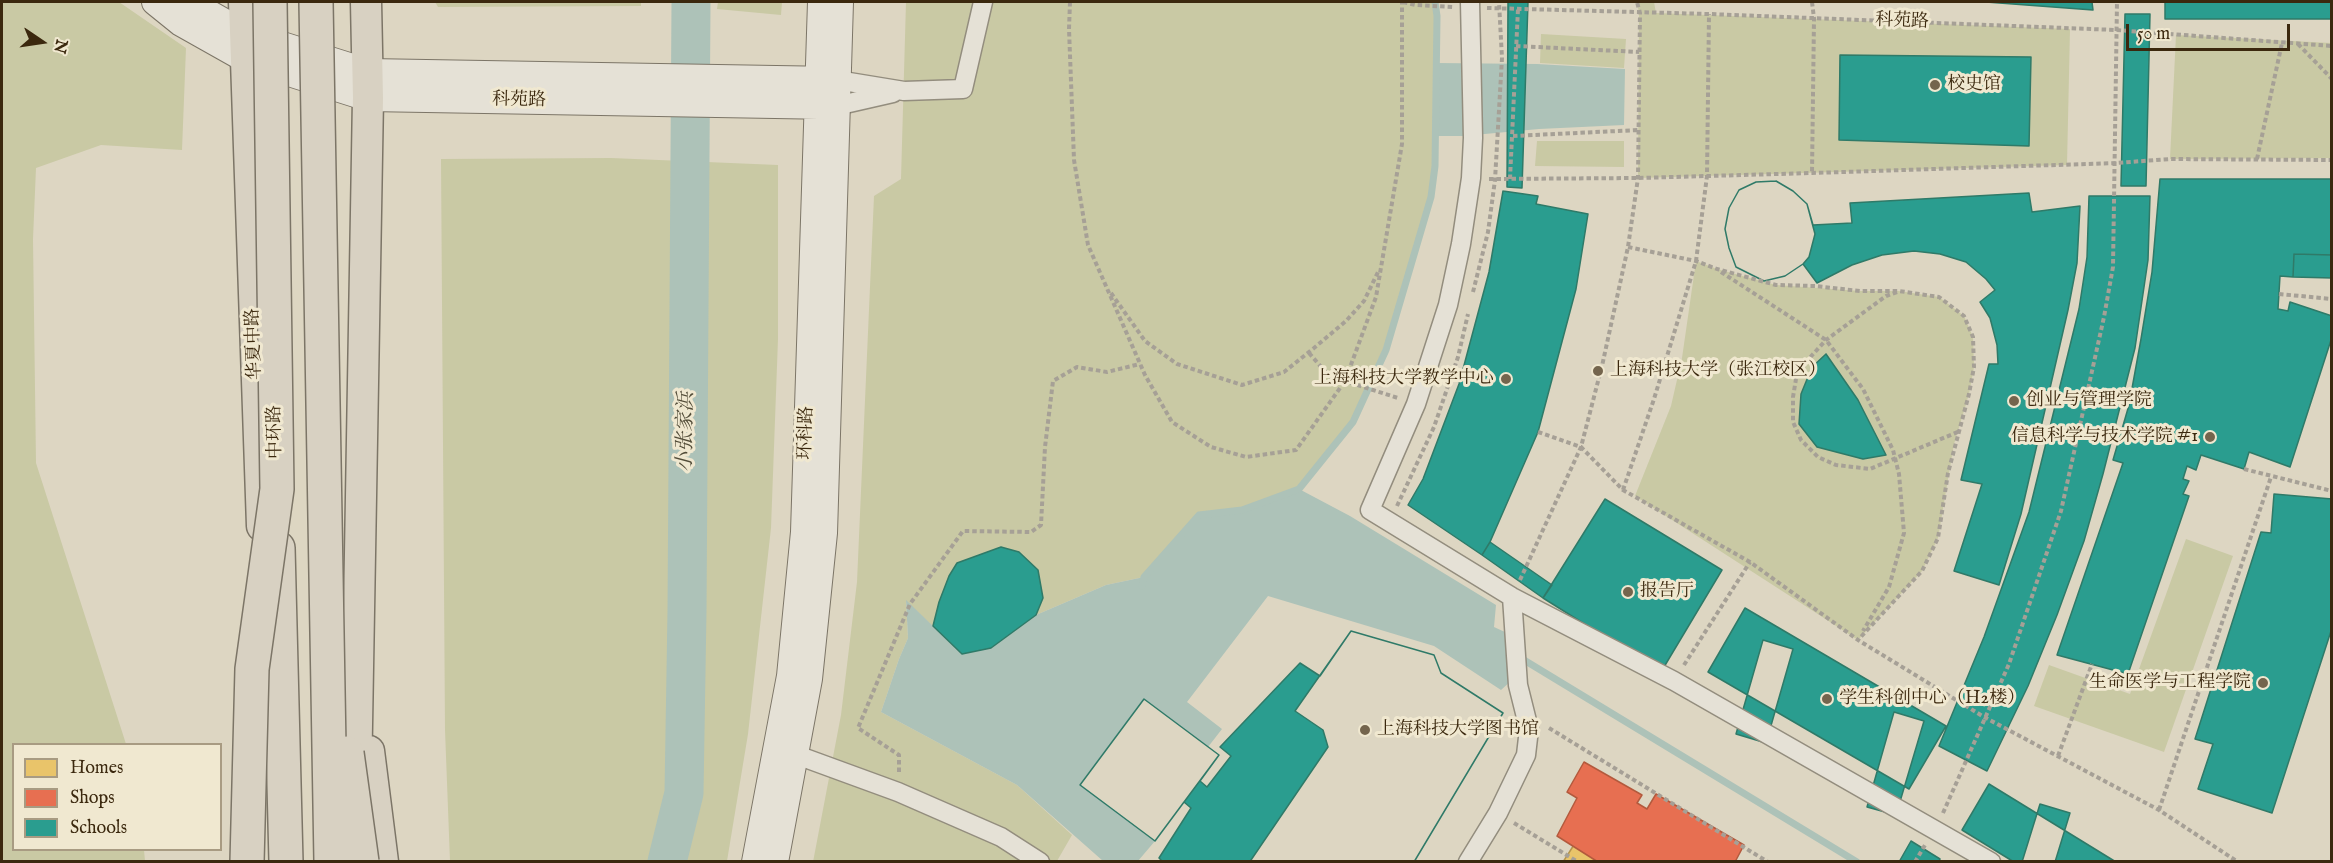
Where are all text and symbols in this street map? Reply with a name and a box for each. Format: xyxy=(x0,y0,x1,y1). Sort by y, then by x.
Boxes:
street label: 科苑路 xyxy=(1875,10,1929,34)
north arrow xyxy=(12,12,72,72)
scale bar xyxy=(2129,12,2292,50)
text: 50 m xyxy=(2137,23,2170,46)
text: N xyxy=(48,37,71,55)
place label: 校史馆 xyxy=(1947,74,2001,96)
marker: 校史馆 xyxy=(1928,78,1942,92)
street label: 科苑路 xyxy=(492,90,546,112)
street label: 华夏中路 xyxy=(243,308,267,380)
place label: 上海科技大学（张江校区） xyxy=(1610,360,1826,382)
marker: 上海科技大学（张江校区） xyxy=(1591,364,1605,378)
place label: 上海科技大学教学中心 xyxy=(1314,368,1494,390)
marker: 上海科技大学教学中心 xyxy=(1499,372,1513,386)
place label: 创业与管理学院 xyxy=(2026,390,2152,412)
water label: 小张家浜 xyxy=(674,392,700,472)
marker: 创业与管理学院 xyxy=(2007,394,2021,408)
street label: 中环路 xyxy=(265,405,287,459)
street label: 环科路 xyxy=(795,406,819,460)
place label: 信息科学与技术学院 #1 xyxy=(2011,426,2198,448)
marker: 信息科学与技术学院 #1 xyxy=(2203,430,2217,444)
place label: 报告厅 xyxy=(1640,581,1694,603)
marker: 报告厅 xyxy=(1621,585,1635,599)
place label: 生命医学与工程学院 xyxy=(2089,672,2251,694)
marker: 生命医学与工程学院 xyxy=(2256,676,2270,690)
place label: 学生科创中心（H2楼） xyxy=(1839,688,2025,710)
marker: 学生科创中心（H2楼） xyxy=(1820,692,1834,706)
place label: 上海科技大学图书馆 xyxy=(1377,719,1539,741)
marker: 上海科技大学图书馆 xyxy=(1358,723,1372,737)
legend xyxy=(12,743,222,851)
text: Homes xyxy=(70,757,123,780)
text: Shops xyxy=(70,787,115,810)
text: Schools xyxy=(70,817,127,840)

